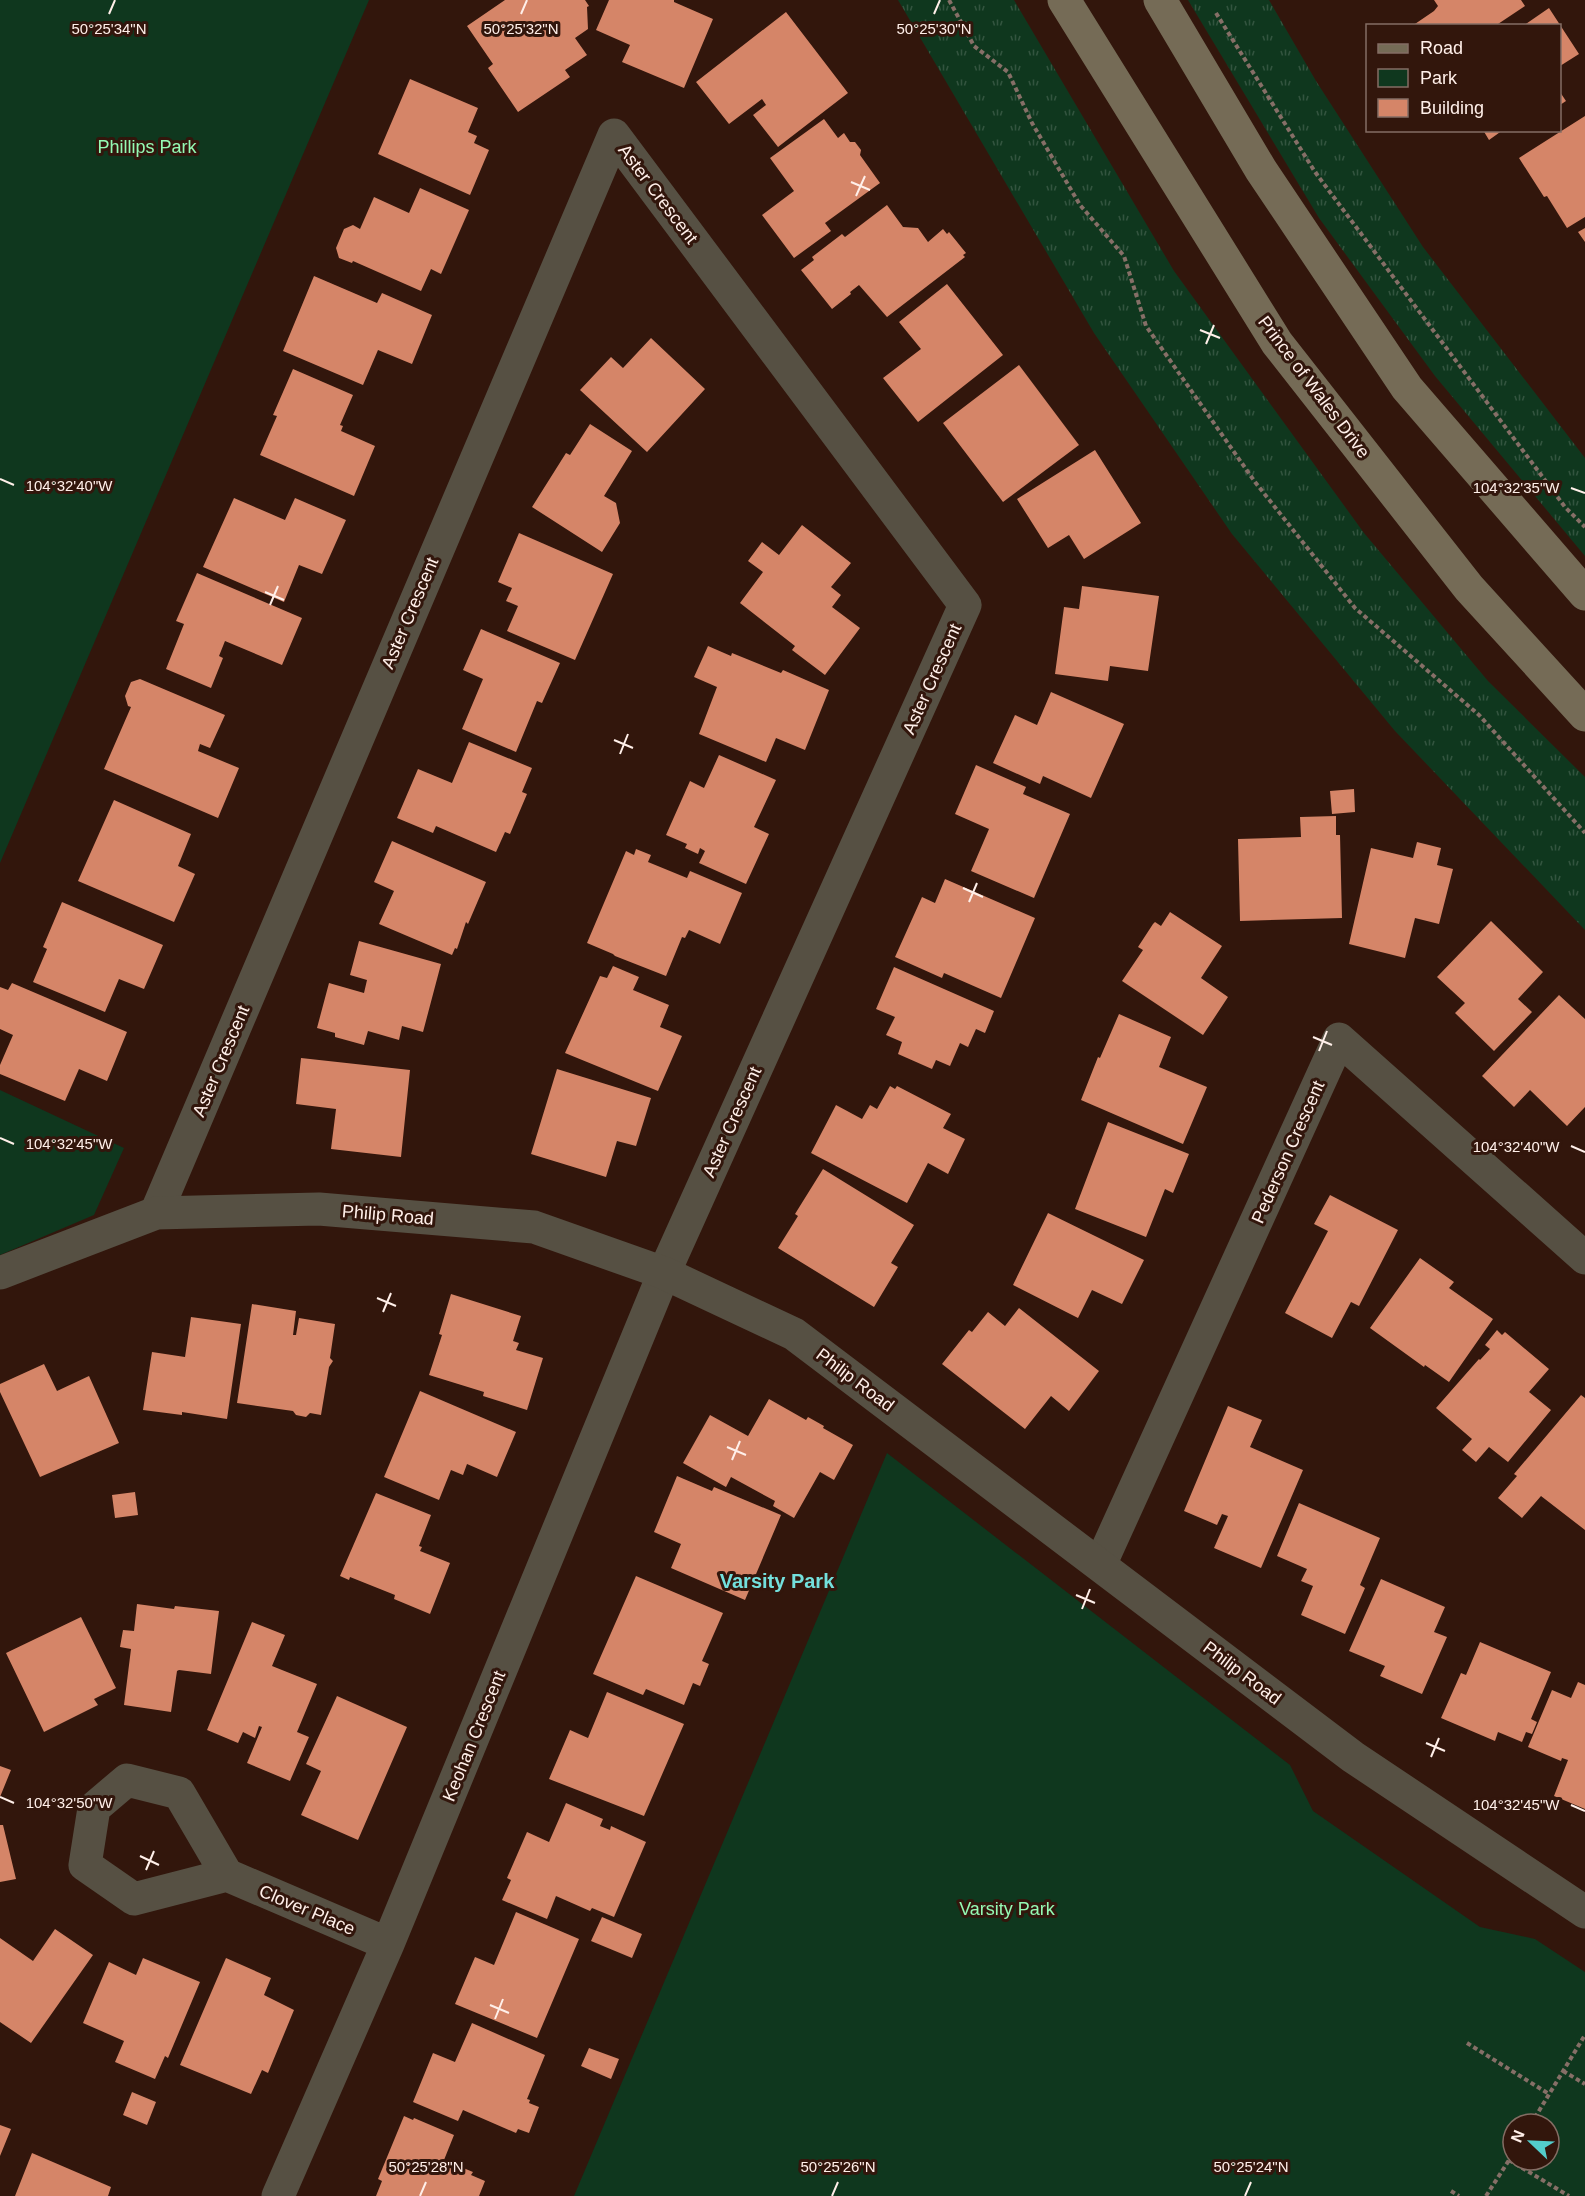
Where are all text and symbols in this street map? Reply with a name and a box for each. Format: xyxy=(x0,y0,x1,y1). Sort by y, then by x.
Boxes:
text: 50°25'34"N xyxy=(71,20,147,37)
text: 50°25'32"N xyxy=(483,20,559,37)
text: 50°25'30"N xyxy=(896,20,972,37)
legend xyxy=(1366,24,1561,132)
text: Road xyxy=(1420,38,1463,58)
text: Park xyxy=(1420,68,1458,88)
text: Building xyxy=(1420,98,1484,118)
park label: Phillips Park xyxy=(97,137,198,157)
street label: Aster Crescent xyxy=(614,140,702,248)
street label: Prince of Wales Drive xyxy=(1254,312,1374,462)
text: 104°32'40"W xyxy=(26,477,113,494)
text: 104°32'35"W xyxy=(1473,479,1560,496)
street label: Aster Crescent xyxy=(378,554,442,672)
street label: Aster Crescent xyxy=(899,621,965,737)
street label: Aster Crescent xyxy=(189,1002,253,1120)
street label: Aster Crescent xyxy=(699,1064,765,1180)
street label: Pederson Crescent xyxy=(1248,1078,1328,1226)
text: 104°32'45"W xyxy=(26,1135,113,1152)
text: 104°32'40"W xyxy=(1473,1138,1560,1155)
street label: Philip Road xyxy=(341,1201,435,1229)
street label: Philip Road xyxy=(812,1344,898,1416)
district label: Varsity Park xyxy=(720,1570,835,1592)
street label: Philip Road xyxy=(1199,1637,1285,1709)
street label: Keohan Crescent xyxy=(439,1668,509,1804)
text: 104°32'50"W xyxy=(26,1794,113,1811)
text: 104°32'45"W xyxy=(1473,1796,1560,1813)
street label: Clover Place xyxy=(256,1881,358,1939)
park label: Varsity Park xyxy=(959,1899,1056,1919)
north arrow xyxy=(1501,2112,1561,2172)
text: N xyxy=(1508,2128,1528,2145)
text: 50°25'28"N xyxy=(388,2158,464,2175)
text: 50°25'26"N xyxy=(800,2158,876,2175)
text: 50°25'24"N xyxy=(1213,2158,1289,2175)

